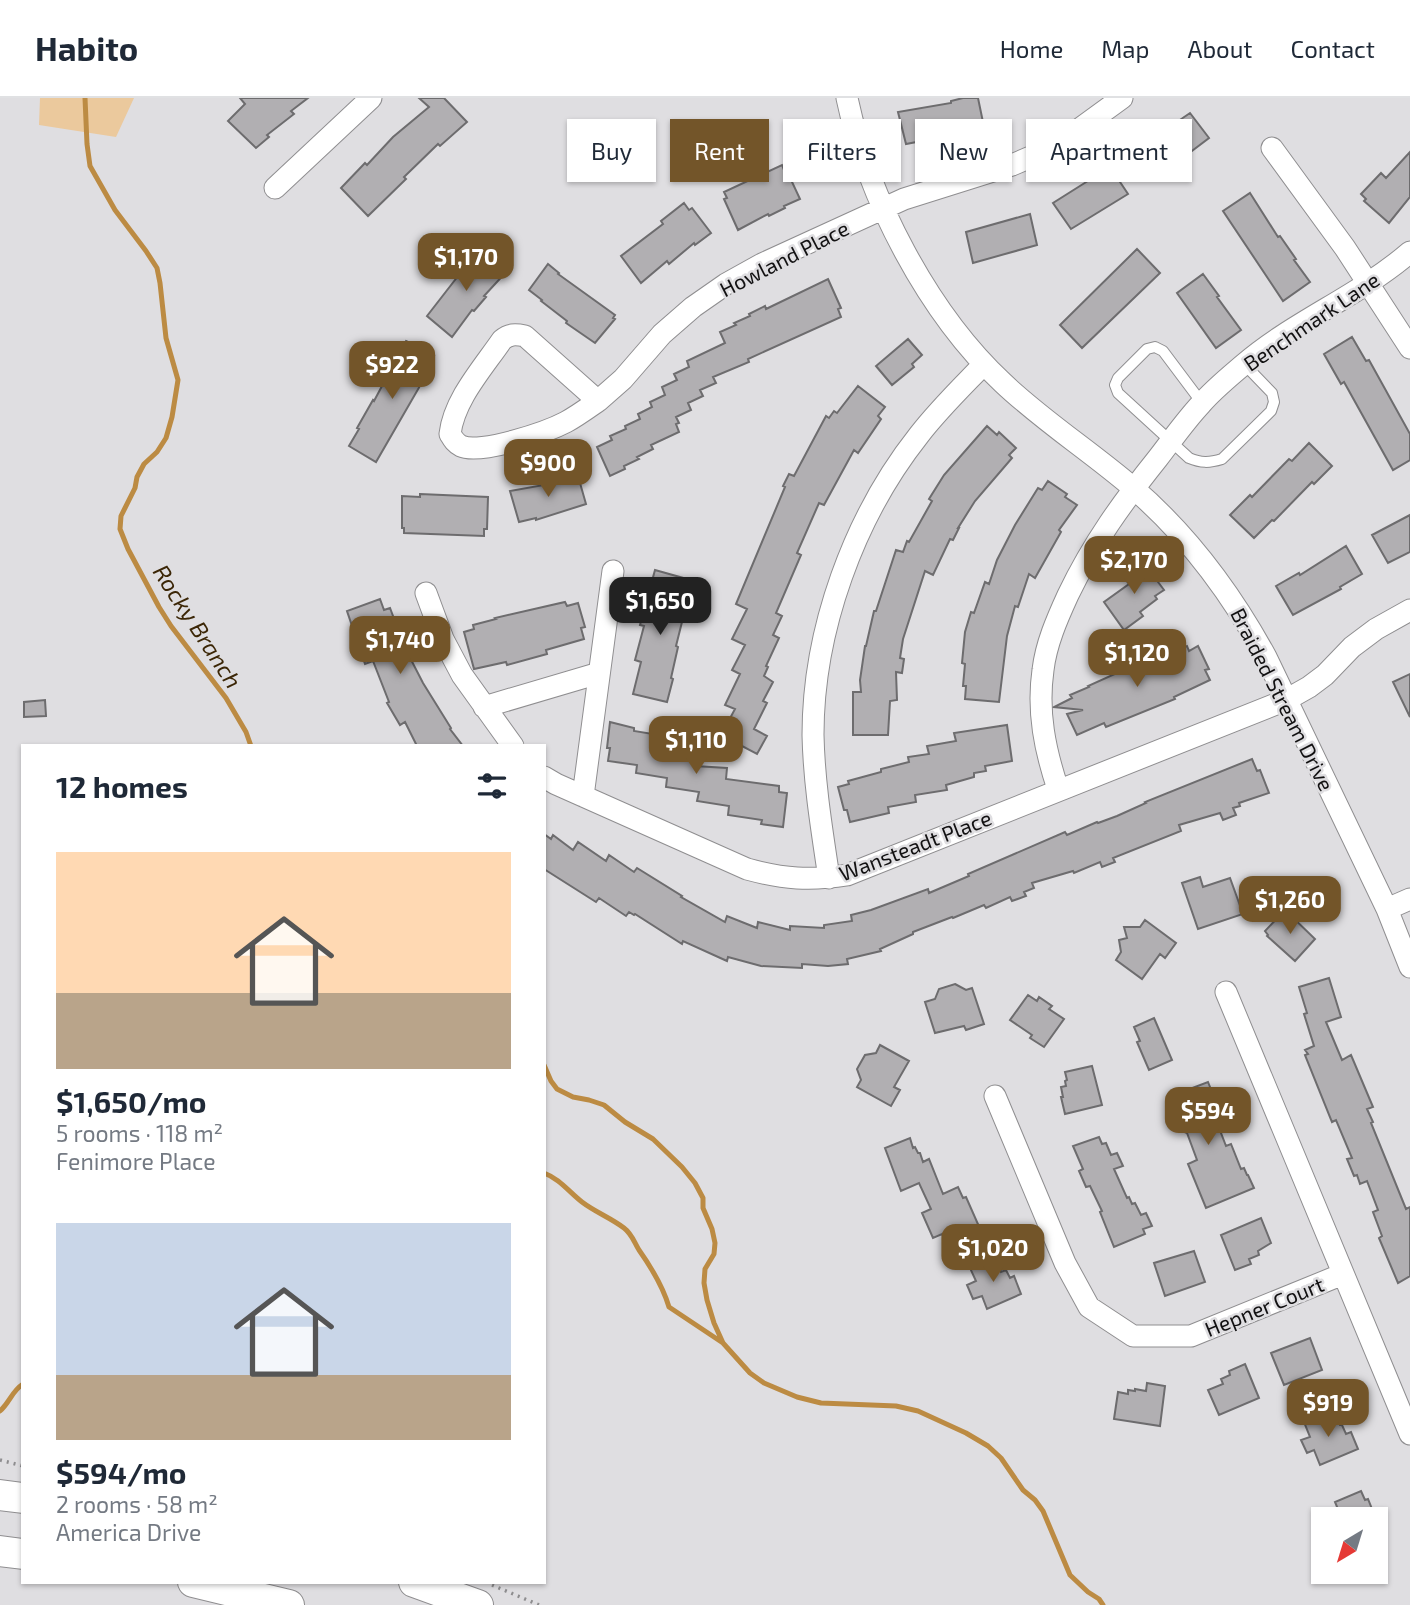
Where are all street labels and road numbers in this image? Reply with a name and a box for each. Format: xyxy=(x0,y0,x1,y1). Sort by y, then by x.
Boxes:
street label: Howland Place xyxy=(715,215,853,301)
street label: Benchmark Lane xyxy=(1238,266,1384,376)
street label: Braided Stream Drive xyxy=(1226,603,1340,795)
street label: Wansteadt Place xyxy=(835,804,995,886)
street label: Hepner Court xyxy=(1201,1271,1327,1341)

